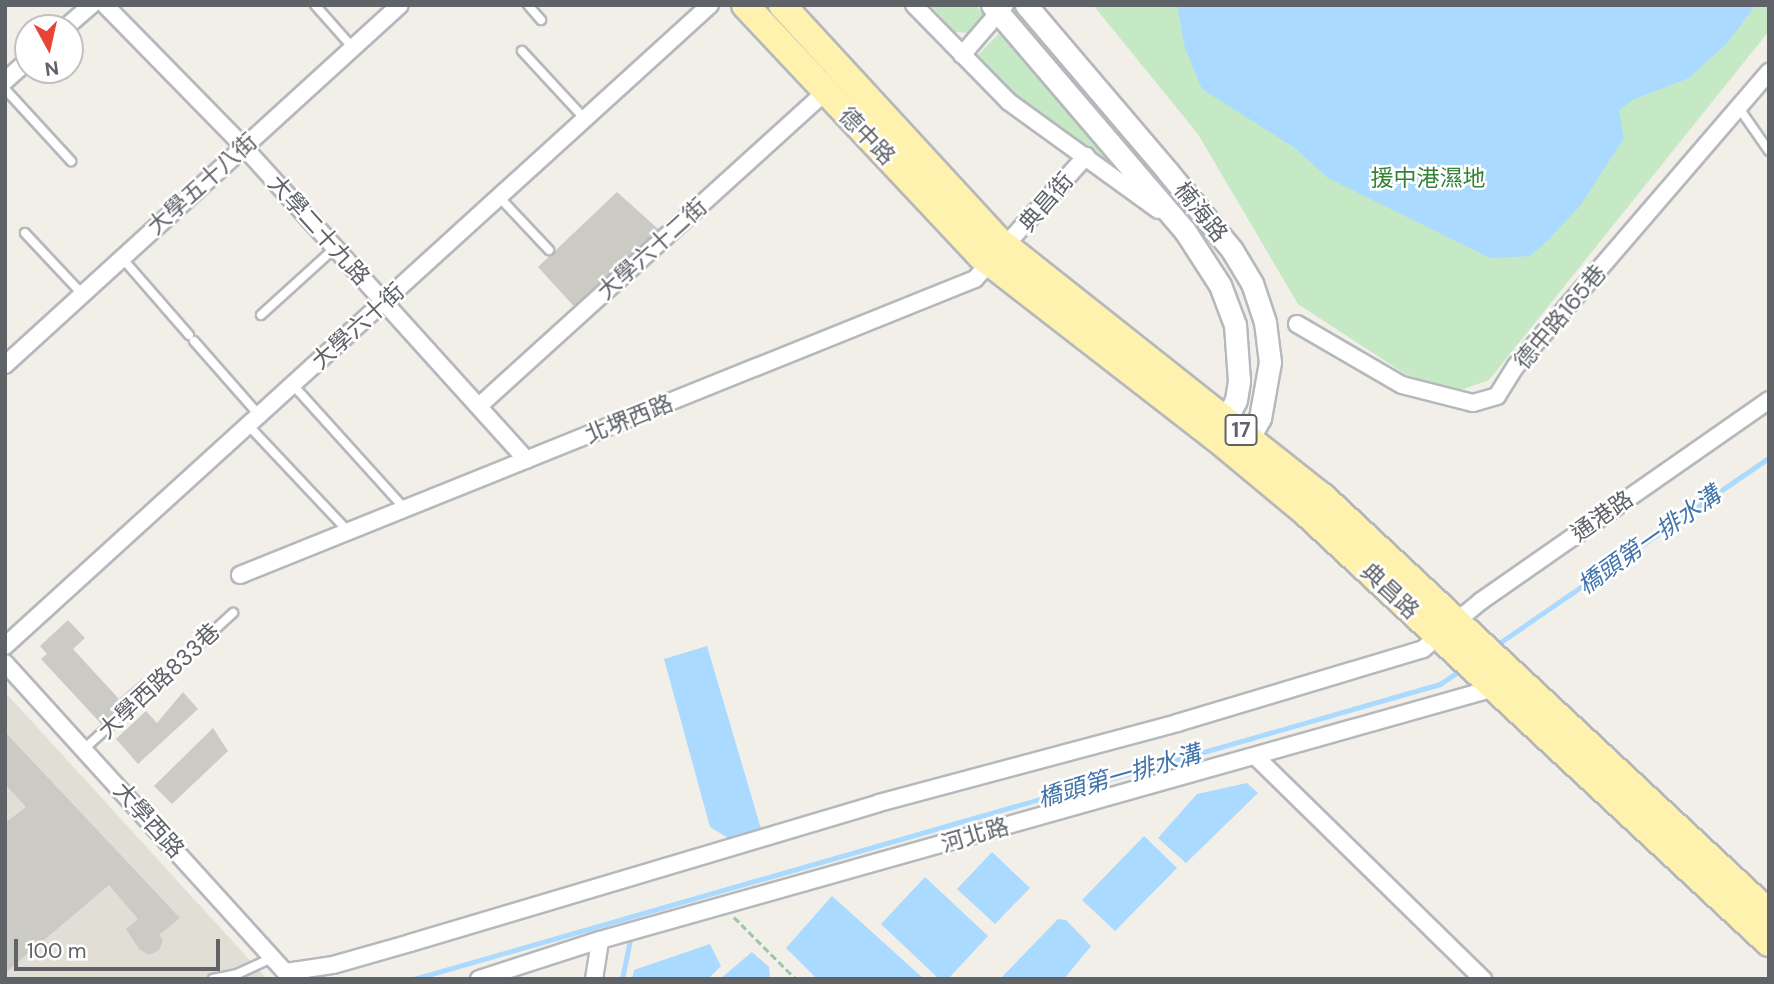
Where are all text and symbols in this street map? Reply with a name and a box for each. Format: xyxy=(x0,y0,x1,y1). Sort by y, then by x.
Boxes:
north arrow xyxy=(14,14,84,84)
text: N xyxy=(43,55,60,82)
street label: 德中路 xyxy=(833,102,901,170)
street label: 大學五十八街 xyxy=(141,128,263,240)
park label: 援中港濕地 xyxy=(1371,164,1485,192)
street label: 典昌街 xyxy=(1013,167,1079,237)
street label: 大學二十九路 xyxy=(263,169,375,291)
street label: 楠海路 xyxy=(1169,177,1233,247)
street label: 大學六十二街 xyxy=(591,193,713,305)
street label: 德中路165巷 xyxy=(1509,259,1611,375)
street label: 大學六十街 xyxy=(306,277,410,375)
street label: 北堺西路 xyxy=(581,389,677,449)
road number: 17 xyxy=(1224,412,1258,448)
water label: 橋頭第一排水溝 xyxy=(1572,480,1726,600)
street label: 通港路 xyxy=(1566,485,1638,547)
street label: 典昌路 xyxy=(1355,557,1425,625)
street label: 大學西路833巷 xyxy=(92,618,226,744)
water label: 橋頭第一排水溝 xyxy=(1034,739,1204,813)
street label: 大學西路 xyxy=(108,777,190,863)
street label: 河北路 xyxy=(938,812,1012,858)
scale bar xyxy=(18,925,224,969)
text: 100 m xyxy=(27,937,87,965)

